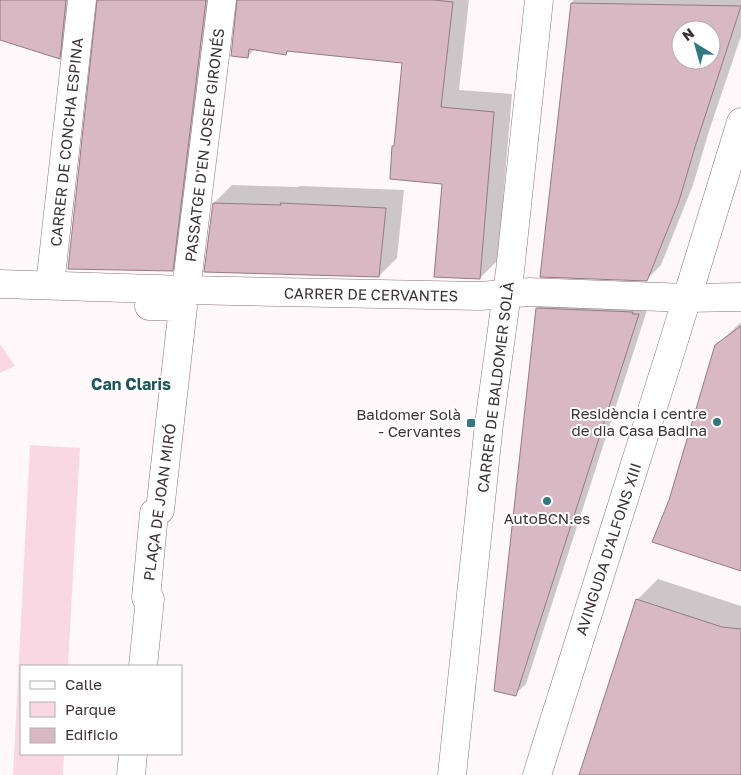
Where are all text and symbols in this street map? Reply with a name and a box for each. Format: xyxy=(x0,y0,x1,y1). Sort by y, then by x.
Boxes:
north arrow xyxy=(671,20,721,70)
text: N xyxy=(679,24,697,44)
street label: PASSATGE D'EN JOSEP GIRONÉS xyxy=(181,27,227,263)
street label: CARRER DE CONCHA ESPINA xyxy=(46,37,86,247)
street label: CARRER DE BALDOMER SOLÀ xyxy=(473,280,517,494)
street label: CARRER DE CERVANTES xyxy=(284,283,458,305)
district label: Can Claris xyxy=(91,374,171,394)
place label: Residència i centre de dia Casa Badina xyxy=(571,404,707,439)
place label: Baldomer Solà - Cervantes xyxy=(356,405,461,440)
marker: Residència i centre de dia Casa Badina xyxy=(711,416,723,428)
marker: Baldomer Solà - Cervantes xyxy=(465,417,477,429)
street label: PLAÇA DE JOAN MIRÓ xyxy=(139,422,179,582)
street label: AVINGUDA D'ALFONS XIII xyxy=(572,460,644,638)
marker: AutoBCN.es xyxy=(541,495,553,507)
place label: AutoBCN.es xyxy=(504,509,590,527)
legend xyxy=(20,665,182,755)
text: Calle xyxy=(65,675,102,693)
text: Parque xyxy=(65,700,116,718)
text: Edificio xyxy=(65,725,118,743)

